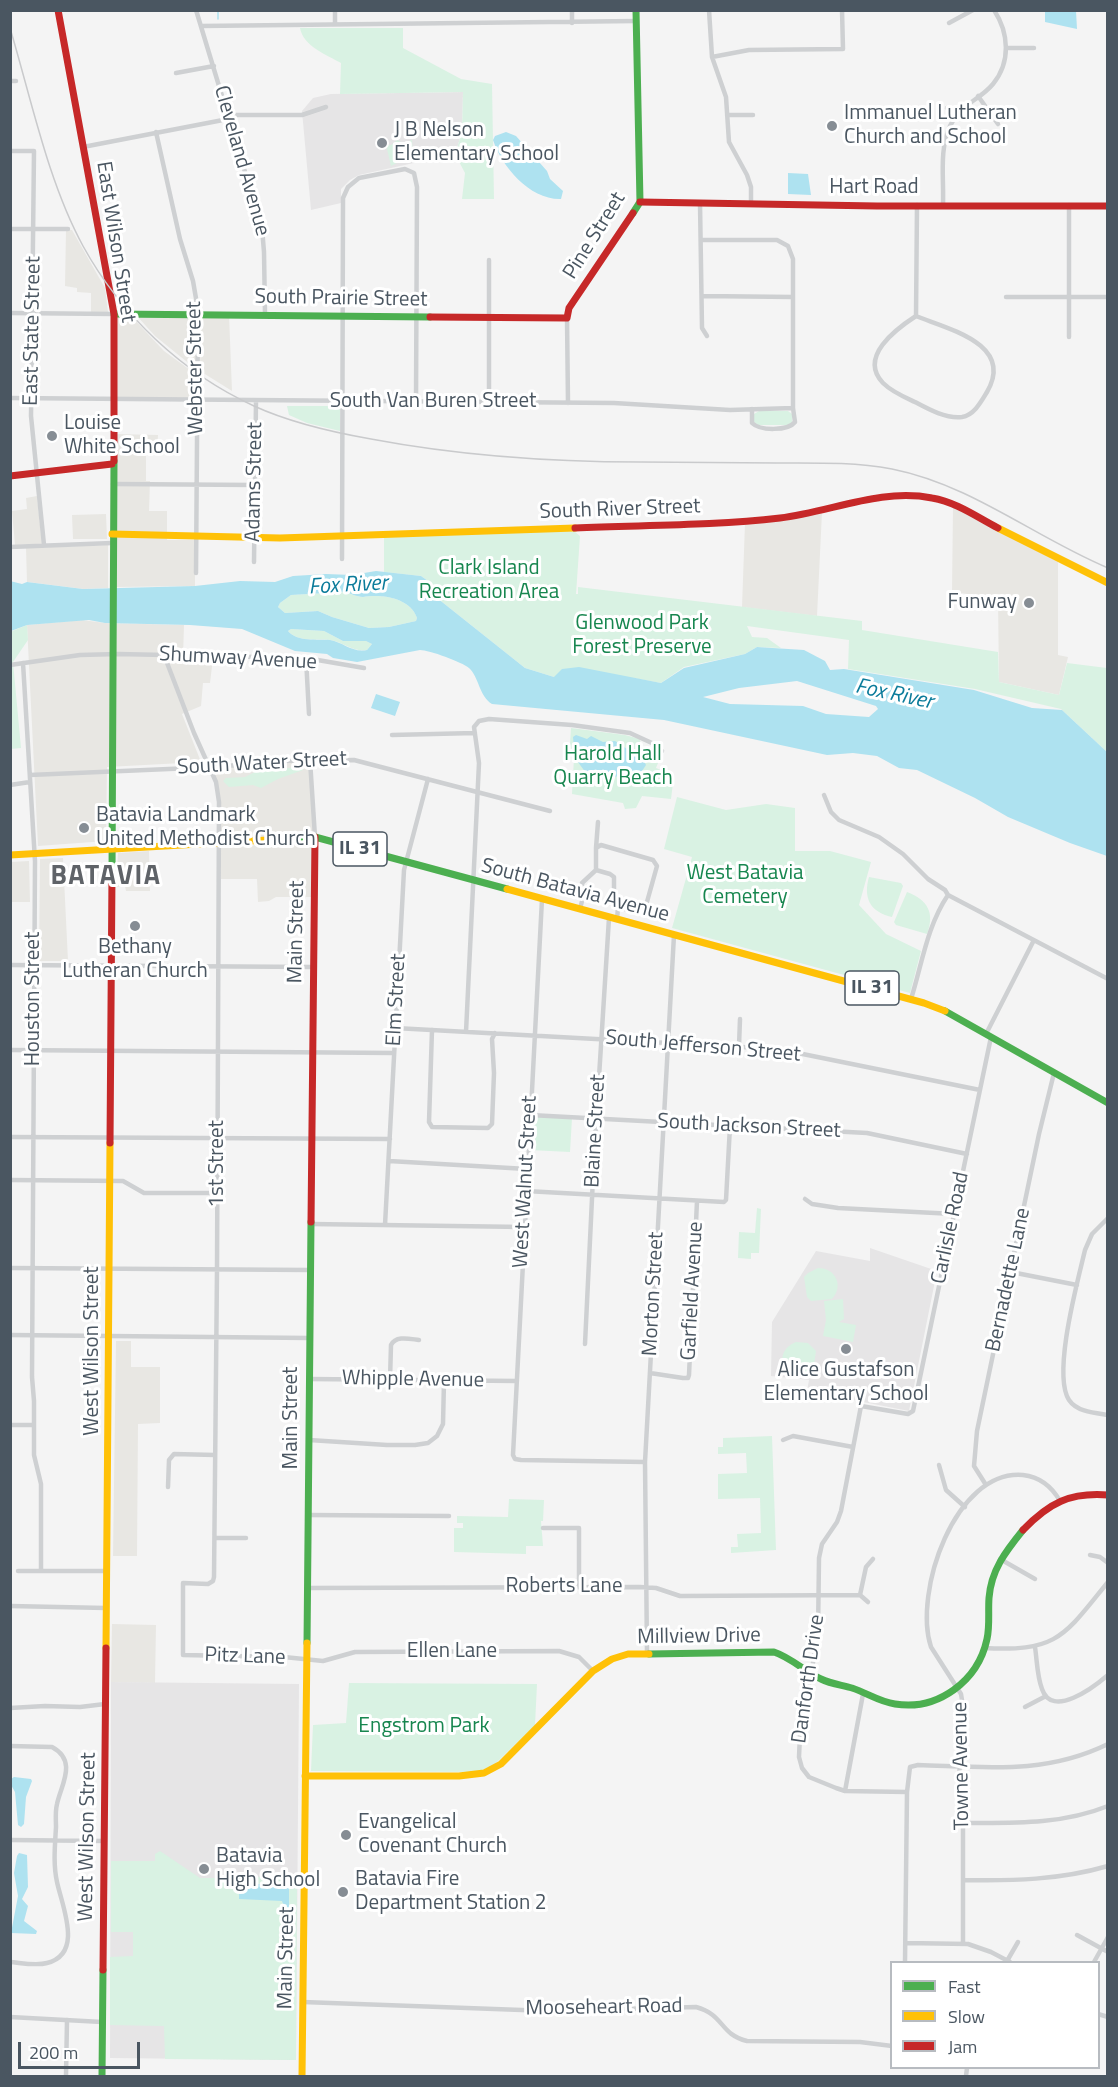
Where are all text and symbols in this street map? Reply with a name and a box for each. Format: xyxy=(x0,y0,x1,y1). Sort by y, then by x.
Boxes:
street label: Cleveland Avenue xyxy=(207,83,275,239)
place label: Immanuel Lutheran Church and School xyxy=(844,101,1017,151)
place label: J B Nelson Elementary School xyxy=(394,118,559,168)
marker: Immanuel Lutheran Church and School xyxy=(825,119,839,133)
marker: J B Nelson Elementary School xyxy=(375,136,389,150)
street label: East Wilson Street xyxy=(90,160,140,324)
street label: Hart Road xyxy=(829,175,919,201)
street label: Pine Street xyxy=(558,188,632,284)
street label: East State Street xyxy=(19,256,47,406)
street label: South Prairie Street xyxy=(254,285,428,313)
street label: Webster Street xyxy=(182,301,210,435)
street label: South Van Buren Street xyxy=(330,389,536,415)
place label: Louise White School xyxy=(64,411,180,461)
street label: Adams Street xyxy=(241,422,269,542)
marker: Louise White School xyxy=(45,429,59,443)
street label: South River Street xyxy=(539,495,701,525)
park label: Clark Island Recreation Area xyxy=(419,556,559,606)
water label: Fox River xyxy=(308,571,388,601)
place label: Funway xyxy=(948,590,1017,616)
marker: Funway xyxy=(1022,596,1036,610)
park label: Glenwood Park Forest Preserve xyxy=(572,611,712,661)
street label: Shumway Avenue xyxy=(158,642,318,676)
water label: Fox River xyxy=(853,674,935,716)
park label: Harold Hall Quarry Beach xyxy=(553,742,673,792)
street label: South Water Street xyxy=(177,747,347,781)
place label: Batavia Landmark United Methodist Church xyxy=(96,803,316,853)
marker: Batavia Landmark United Methodist Church xyxy=(77,821,91,835)
road number: IL 31 xyxy=(333,832,387,866)
street label: South Batavia Avenue xyxy=(478,854,672,928)
district label: BATAVIA xyxy=(51,861,161,893)
park label: West Batavia Cemetery xyxy=(686,861,804,911)
street label: Main Street xyxy=(284,880,310,984)
marker: Bethany Lutheran Church xyxy=(128,919,142,933)
street label: Houston Street xyxy=(21,932,47,1066)
place label: Bethany Lutheran Church xyxy=(62,935,208,985)
street label: Elm Street xyxy=(382,953,412,1047)
road number: IL 31 xyxy=(845,971,899,1005)
street label: South Jefferson Street xyxy=(604,1026,802,1068)
street label: Blaine Street xyxy=(580,1074,612,1188)
street label: West Walnut Street xyxy=(509,1095,543,1269)
street label: South Jackson Street xyxy=(657,1110,841,1144)
street label: 1st Street xyxy=(205,1120,231,1208)
street label: Carlisle Road xyxy=(927,1170,975,1286)
street label: Bernadette Lane xyxy=(981,1206,1037,1354)
street label: Garfield Avenue xyxy=(677,1221,709,1361)
street label: Morton Street xyxy=(638,1231,670,1357)
street label: West Wilson Street xyxy=(80,1266,106,1436)
marker: Alice Gustafson Elementary School xyxy=(839,1342,853,1356)
place label: Alice Gustafson Elementary School xyxy=(763,1358,929,1408)
street label: Whipple Avenue xyxy=(342,1366,484,1394)
street label: Main Street xyxy=(279,1367,305,1469)
street label: Roberts Lane xyxy=(506,1574,622,1600)
street label: Danforth Drive xyxy=(788,1613,830,1745)
street label: Millview Drive xyxy=(637,1623,761,1651)
street label: Ellen Lane xyxy=(407,1639,497,1665)
street label: Pitz Lane xyxy=(204,1643,286,1671)
street label: Towne Avenue xyxy=(948,1702,976,1830)
park label: Engstrom Park xyxy=(358,1714,490,1740)
street label: West Wilson Street xyxy=(74,1752,102,1922)
place label: Evangelical Covenant Church xyxy=(358,1810,507,1860)
marker: Evangelical Covenant Church xyxy=(339,1828,353,1842)
place label: Batavia High School xyxy=(216,1844,320,1894)
marker: Batavia High School xyxy=(197,1862,211,1876)
place label: Batavia Fire Department Station 2 xyxy=(355,1867,547,1917)
marker: Batavia Fire Department Station 2 xyxy=(336,1885,350,1899)
street label: Main Street xyxy=(274,1906,300,2010)
legend xyxy=(890,1961,1100,2069)
text: Fast xyxy=(948,1973,981,2000)
street label: Mooseheart Road xyxy=(525,1994,683,2022)
text: Slow xyxy=(948,2003,985,2030)
scale bar xyxy=(21,2030,142,2068)
text: Jam xyxy=(948,2033,977,2060)
text: 200 m xyxy=(29,2039,78,2066)

